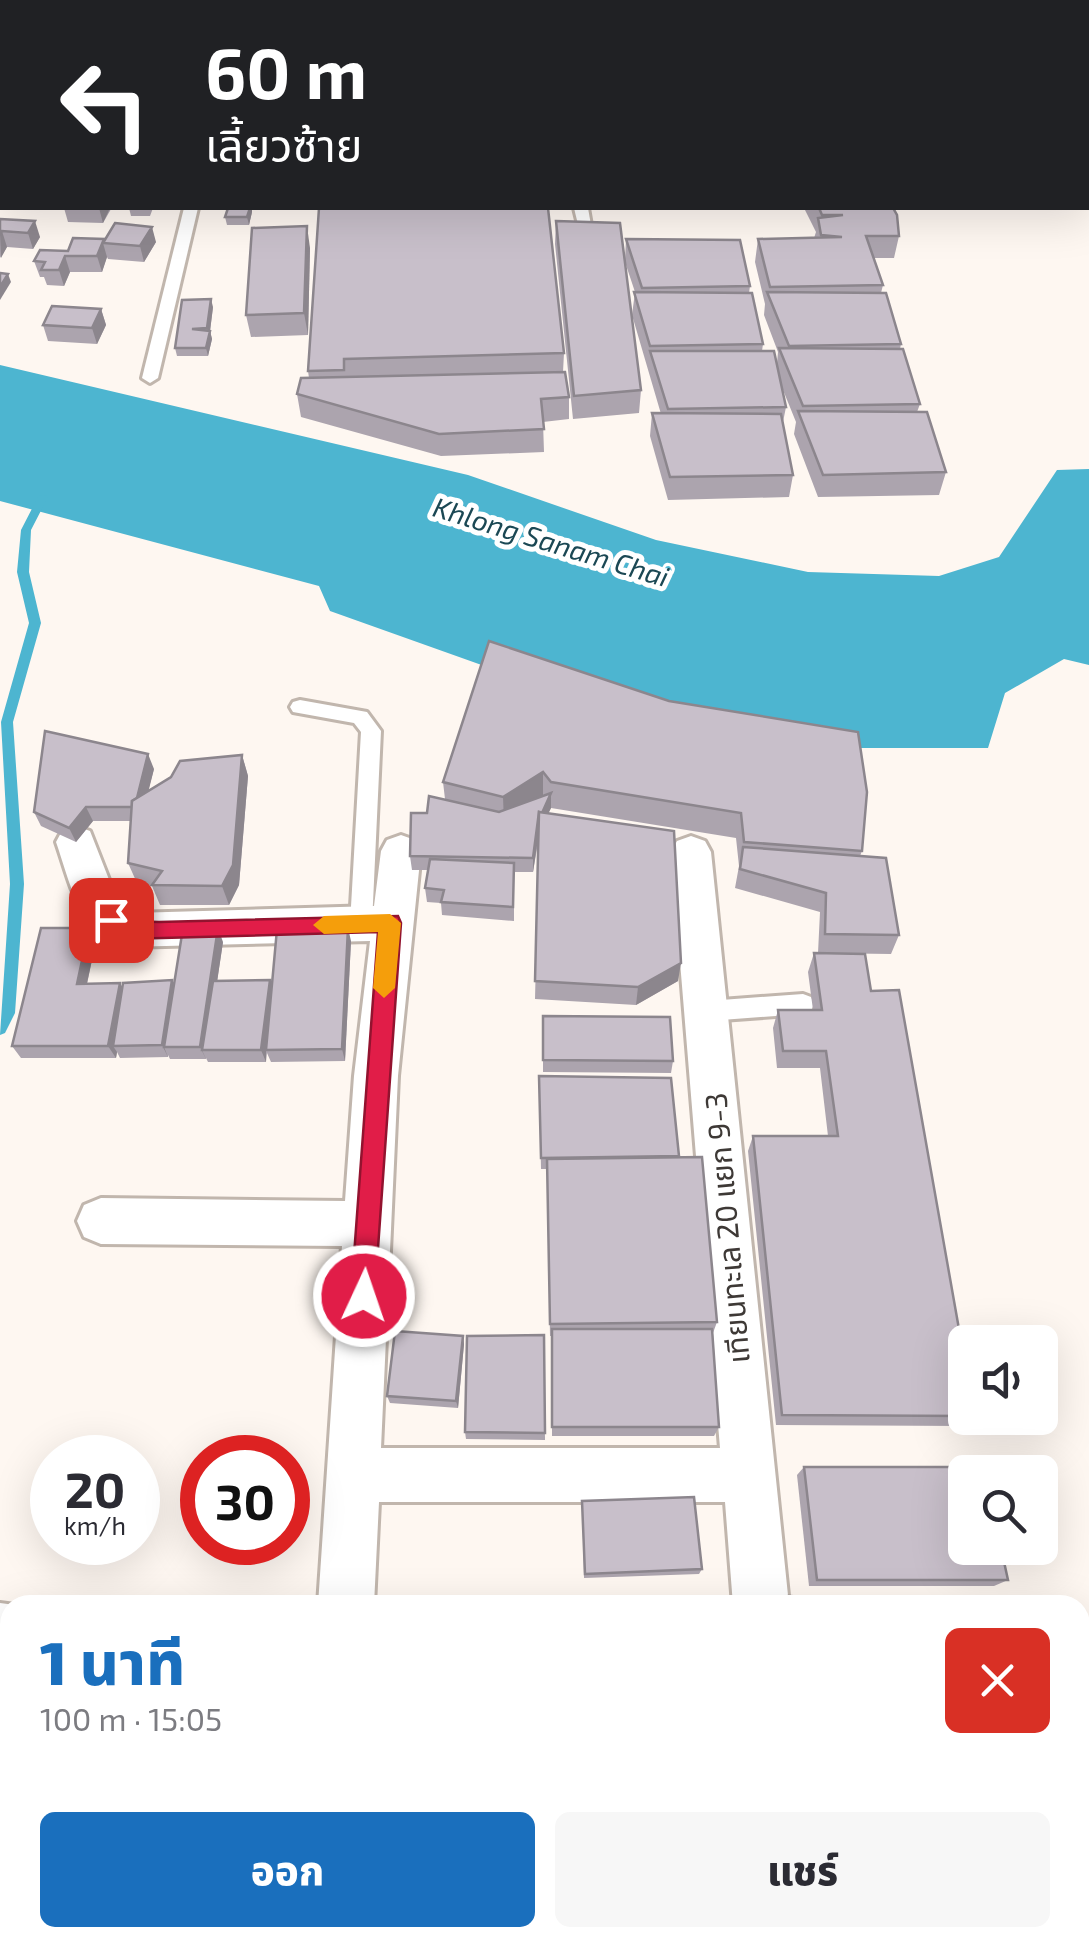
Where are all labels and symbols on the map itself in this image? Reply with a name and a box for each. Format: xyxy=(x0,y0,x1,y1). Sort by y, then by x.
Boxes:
water label: Khlong Sanam Chai xyxy=(429,489,673,593)
pin xyxy=(69,878,154,963)
street label: เทียนทะเล 20 แยก 9-3 xyxy=(696,1091,756,1365)
position arrow xyxy=(312,1244,416,1348)
speed limit sign: 30 xyxy=(180,1435,310,1565)

